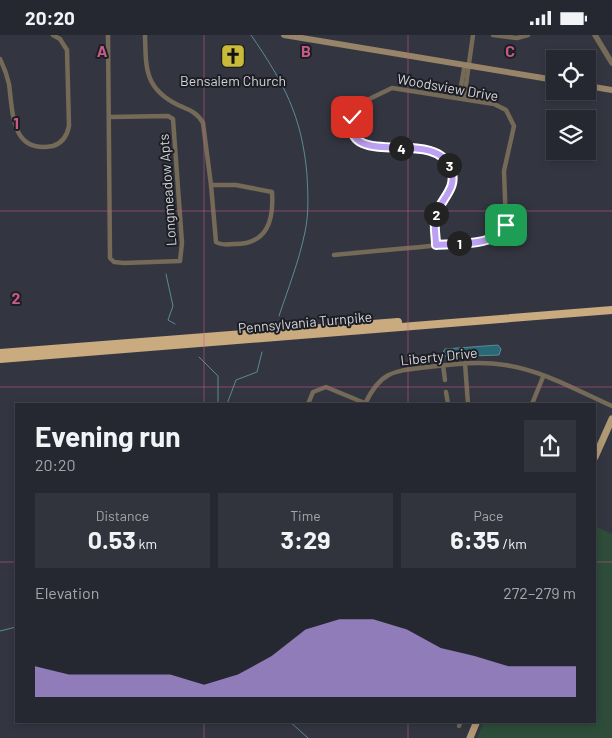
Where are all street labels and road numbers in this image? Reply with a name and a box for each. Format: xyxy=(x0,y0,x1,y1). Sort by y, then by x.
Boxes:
street label: Woodsview Drive xyxy=(396,70,500,104)
street label: Longmeadow Apts xyxy=(155,133,179,247)
street label: Pennsylvania Turnpike xyxy=(237,308,373,336)
street label: Liberty Drive xyxy=(400,344,478,368)

